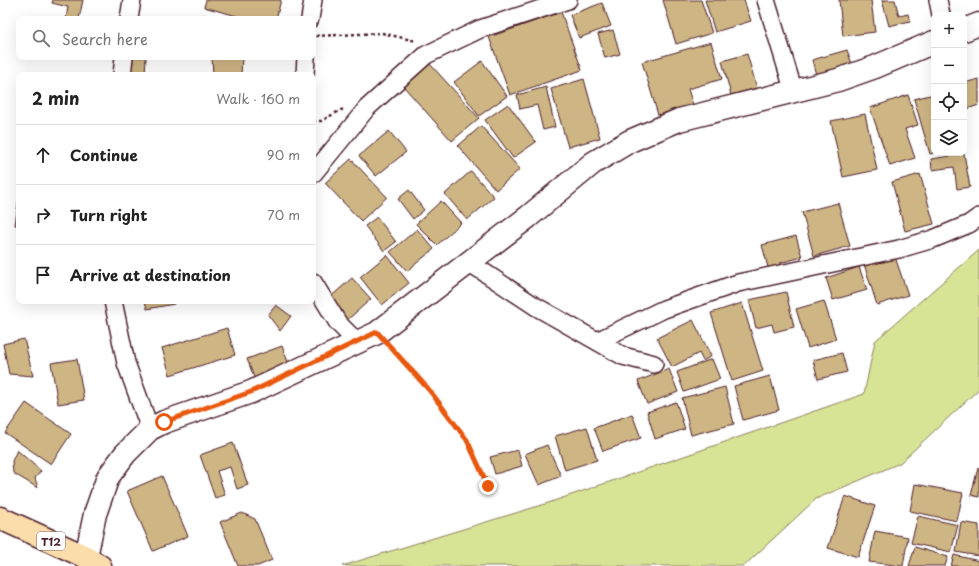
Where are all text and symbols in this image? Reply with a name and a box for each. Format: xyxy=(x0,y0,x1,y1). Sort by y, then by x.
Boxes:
map controls xyxy=(931,12,967,156)
button: + xyxy=(931,12,967,48)
search box xyxy=(16,16,316,60)
icon: search xyxy=(30,27,52,49)
text: Search here xyxy=(62,27,148,50)
button: − xyxy=(931,48,967,84)
button: locate xyxy=(931,84,967,120)
text: 2 min xyxy=(32,85,79,111)
text: Walk · 160 m xyxy=(217,89,300,108)
button: layers xyxy=(931,120,967,156)
text: Continue xyxy=(70,143,138,166)
icon: ahead xyxy=(32,144,54,166)
text: 90 m xyxy=(267,145,300,164)
text: Turn right xyxy=(70,203,147,226)
icon: right xyxy=(32,204,54,226)
text: 70 m xyxy=(267,205,300,224)
text: Arrive at destination xyxy=(70,263,231,286)
icon: arrive xyxy=(32,264,54,286)
route start xyxy=(155,413,173,431)
route end xyxy=(479,477,497,495)
road number: T12 xyxy=(37,532,65,550)

